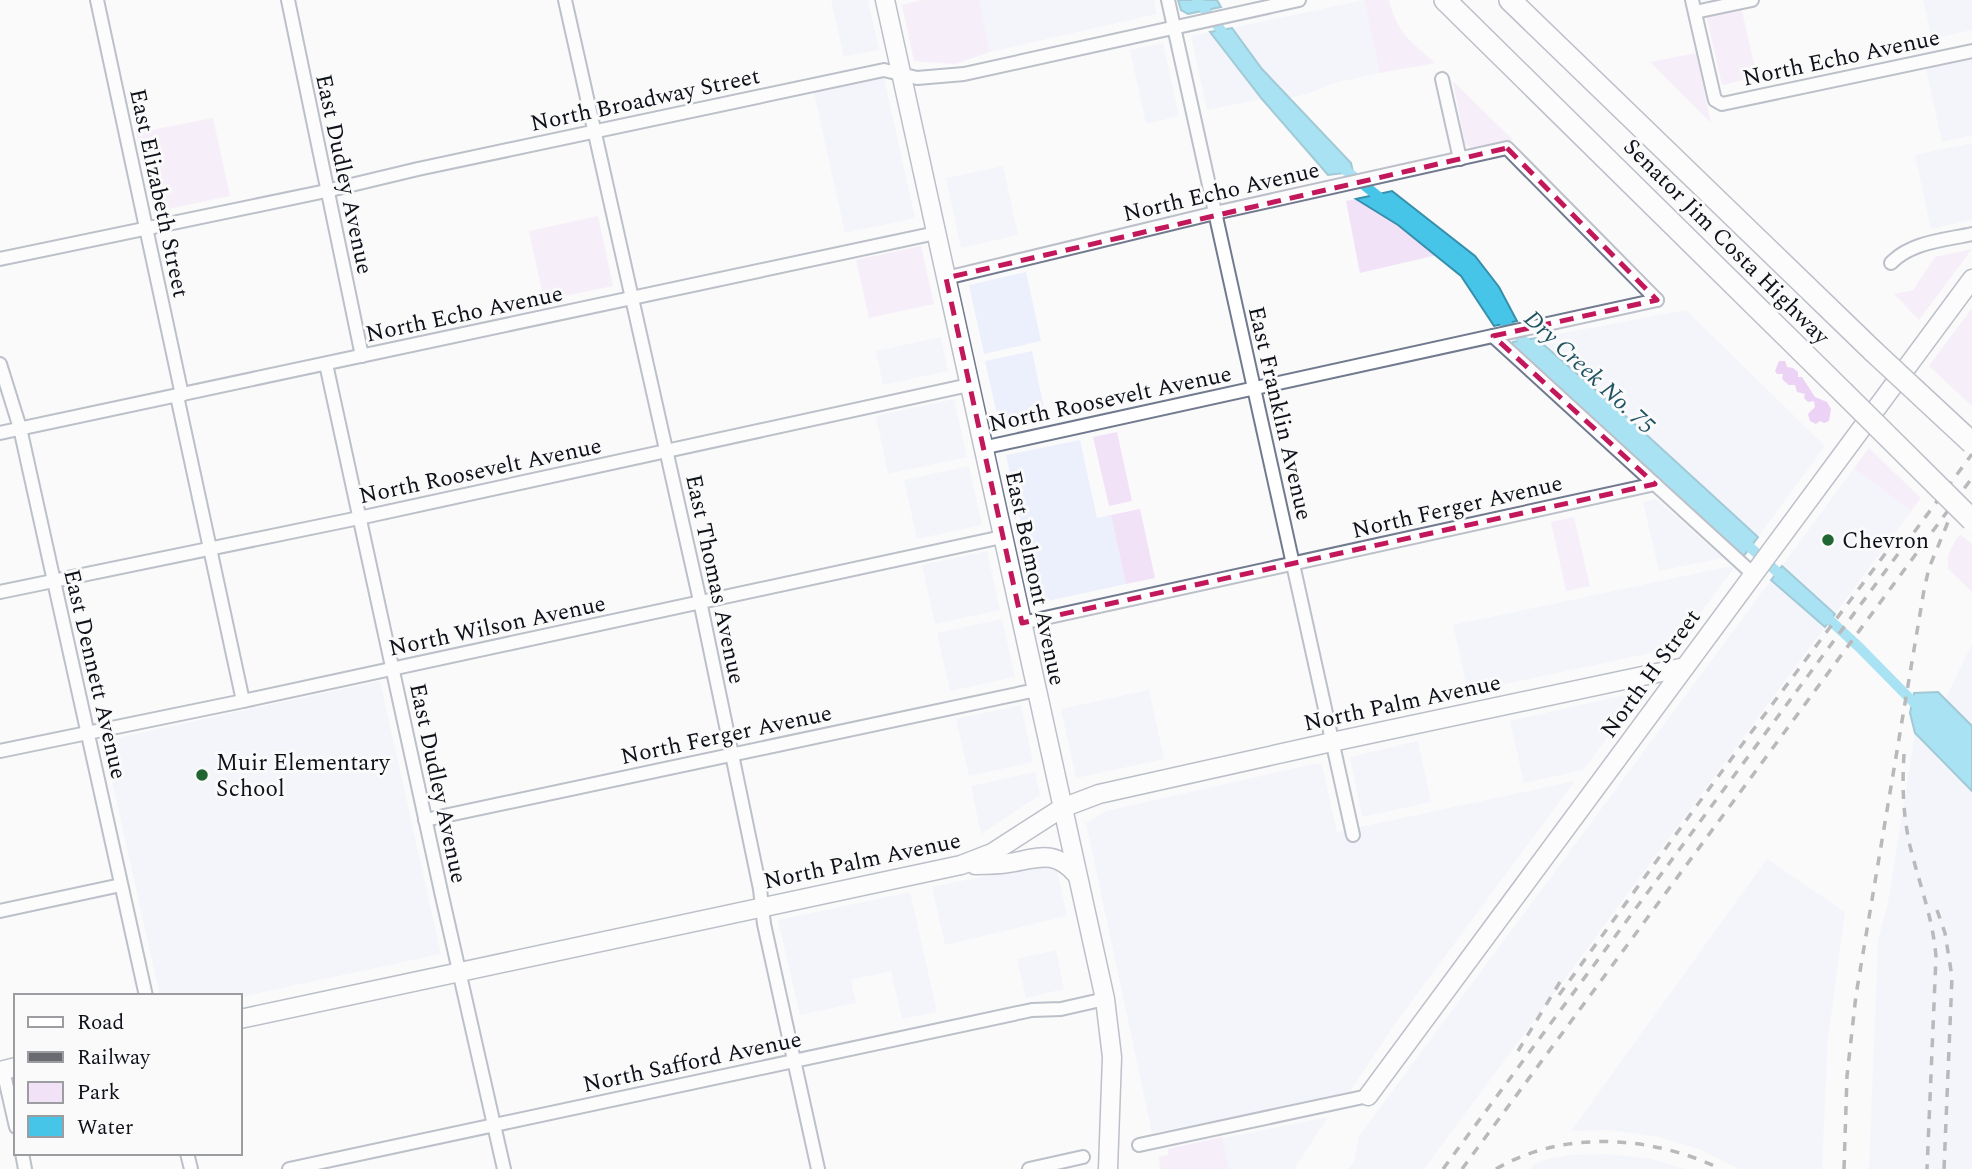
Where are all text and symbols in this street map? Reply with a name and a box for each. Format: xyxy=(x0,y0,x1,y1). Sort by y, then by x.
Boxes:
street label: North Echo Avenue xyxy=(1740,20,1943,96)
street label: North Broadway Street xyxy=(527,59,763,142)
street label: East Dudley Avenue xyxy=(305,71,382,278)
street label: East Elizabeth Street xyxy=(119,86,198,301)
street label: Senator Jim Costa Highway xyxy=(1615,131,1838,354)
street label: North Echo Avenue xyxy=(1120,153,1323,232)
street label: North Echo Avenue xyxy=(363,276,566,352)
water label: Dry Creek No. 75 xyxy=(1515,302,1663,444)
street label: East Franklin Avenue xyxy=(1238,303,1321,524)
street label: North Roosevelt Avenue xyxy=(986,357,1235,442)
street label: North Roosevelt Avenue xyxy=(356,429,605,514)
street label: North Ferger Avenue xyxy=(1349,466,1566,549)
street label: East Belmont Avenue xyxy=(995,468,1074,689)
street label: East Thomas Avenue xyxy=(675,471,754,687)
place label: Chevron xyxy=(1842,524,1929,559)
marker: Chevron xyxy=(1820,532,1836,548)
street label: East Dennett Avenue xyxy=(53,566,136,783)
street label: North Wilson Avenue xyxy=(386,586,609,667)
street label: North H Street xyxy=(1592,602,1710,746)
street label: North Palm Avenue xyxy=(1300,665,1504,741)
street label: East Dudley Avenue xyxy=(399,680,476,887)
street label: North Ferger Avenue xyxy=(617,696,835,775)
place label: Muir Elementary School xyxy=(216,746,391,807)
marker: Muir Elementary School xyxy=(194,767,210,783)
street label: North Palm Avenue xyxy=(760,823,964,899)
legend xyxy=(14,994,242,1155)
text: Road xyxy=(77,1007,124,1039)
street label: North Safford Avenue xyxy=(580,1022,805,1103)
text: Railway xyxy=(77,1042,151,1074)
text: Park xyxy=(77,1077,121,1109)
text: Water xyxy=(77,1112,133,1144)

